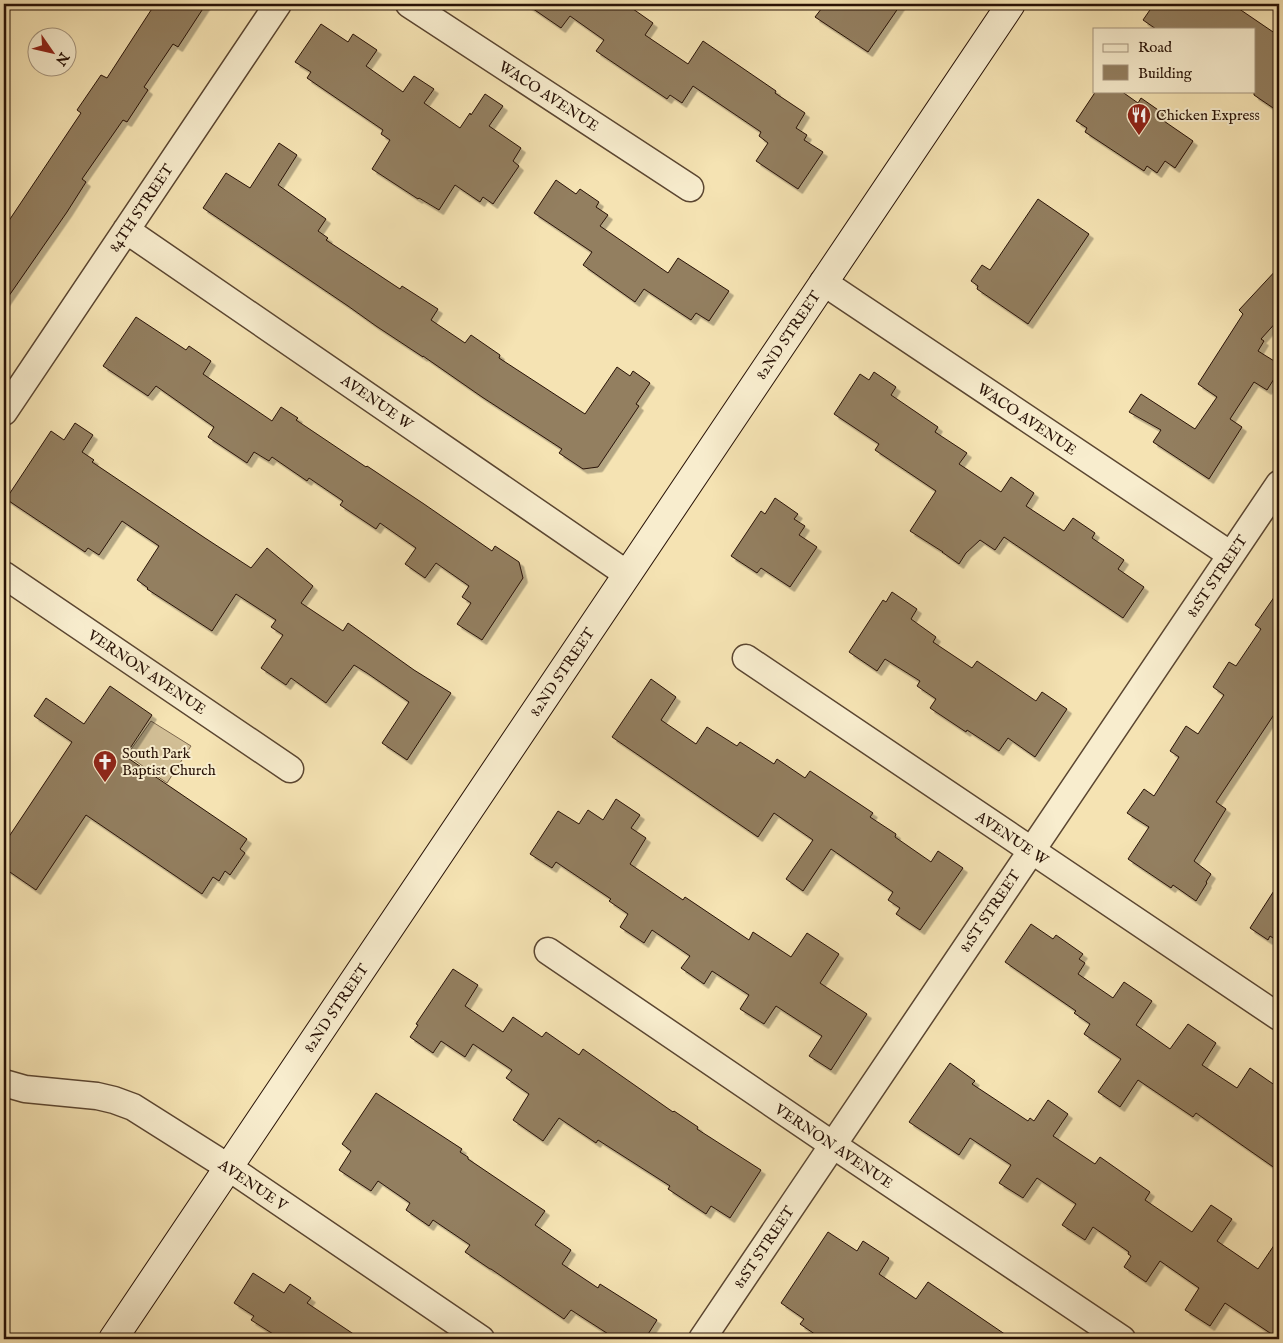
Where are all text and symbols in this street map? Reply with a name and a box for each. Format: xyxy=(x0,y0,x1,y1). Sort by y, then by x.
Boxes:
north arrow xyxy=(28,28,78,78)
legend xyxy=(1093,28,1256,92)
text: Road xyxy=(1138,38,1173,57)
text: N xyxy=(51,48,73,69)
street label: WACO AVENUE xyxy=(495,57,602,136)
text: Building xyxy=(1138,64,1193,83)
restaurant icon: Chicken Express xyxy=(1126,102,1152,136)
place label: Chicken Express xyxy=(1156,106,1260,125)
street label: 84TH STREET xyxy=(105,161,178,256)
street label: 82ND STREET xyxy=(752,287,825,383)
street label: AVENUE W xyxy=(336,370,417,434)
street label: WACO AVENUE xyxy=(973,379,1080,460)
street label: 81ST STREET xyxy=(1183,532,1252,621)
street label: 82ND STREET xyxy=(526,624,599,720)
street label: VERNON AVENUE xyxy=(83,625,209,719)
place label: South Park Baptist Church xyxy=(122,744,216,780)
church icon: South Park Baptist Church xyxy=(92,749,118,783)
street label: AVENUE W xyxy=(971,807,1052,870)
street label: 81ST STREET xyxy=(956,867,1025,956)
street label: 82ND STREET xyxy=(300,960,373,1056)
street label: VERNON AVENUE xyxy=(770,1099,896,1193)
street label: AVENUE V xyxy=(214,1155,292,1216)
street label: 81ST STREET xyxy=(730,1203,799,1292)

